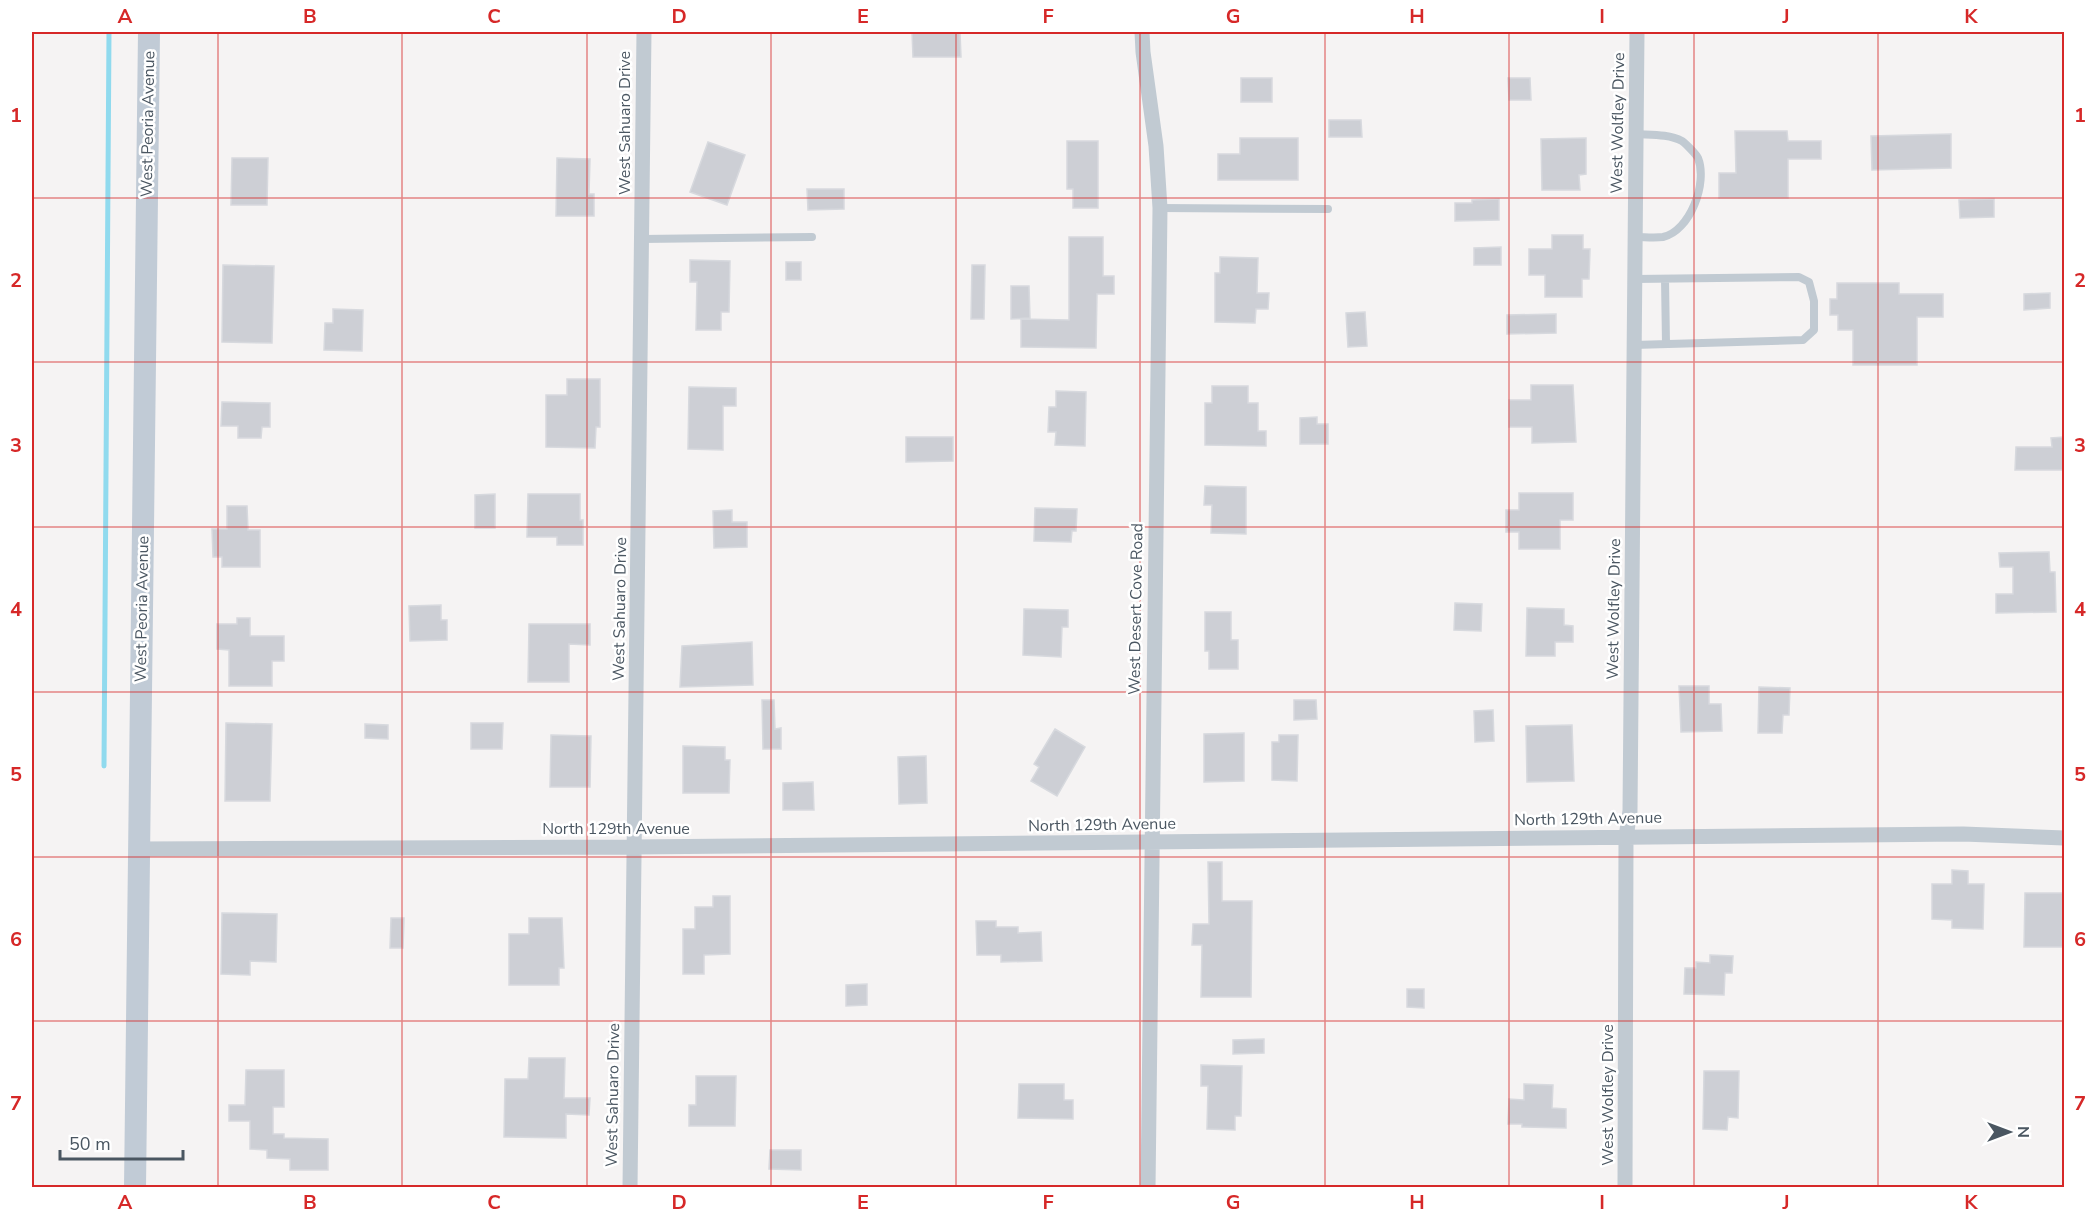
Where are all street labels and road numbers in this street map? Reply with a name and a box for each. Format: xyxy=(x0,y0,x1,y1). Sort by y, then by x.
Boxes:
street label: West Peoria Avenue xyxy=(136,51,160,197)
street label: West Sahuaro Drive xyxy=(614,51,636,195)
street label: West Wolfley Drive xyxy=(1606,52,1630,194)
street label: West Desert Cove Road xyxy=(1124,523,1148,695)
street label: West Peoria Avenue xyxy=(130,536,154,682)
street label: West Sahuaro Drive xyxy=(608,537,632,681)
street label: West Wolfley Drive xyxy=(1602,538,1626,680)
street label: North 129th Avenue xyxy=(1514,807,1662,831)
street label: North 129th Avenue xyxy=(1028,813,1176,837)
street label: North 129th Avenue xyxy=(542,818,690,840)
street label: West Sahuaro Drive xyxy=(601,1023,625,1167)
street label: West Wolfley Drive xyxy=(1597,1024,1619,1166)

